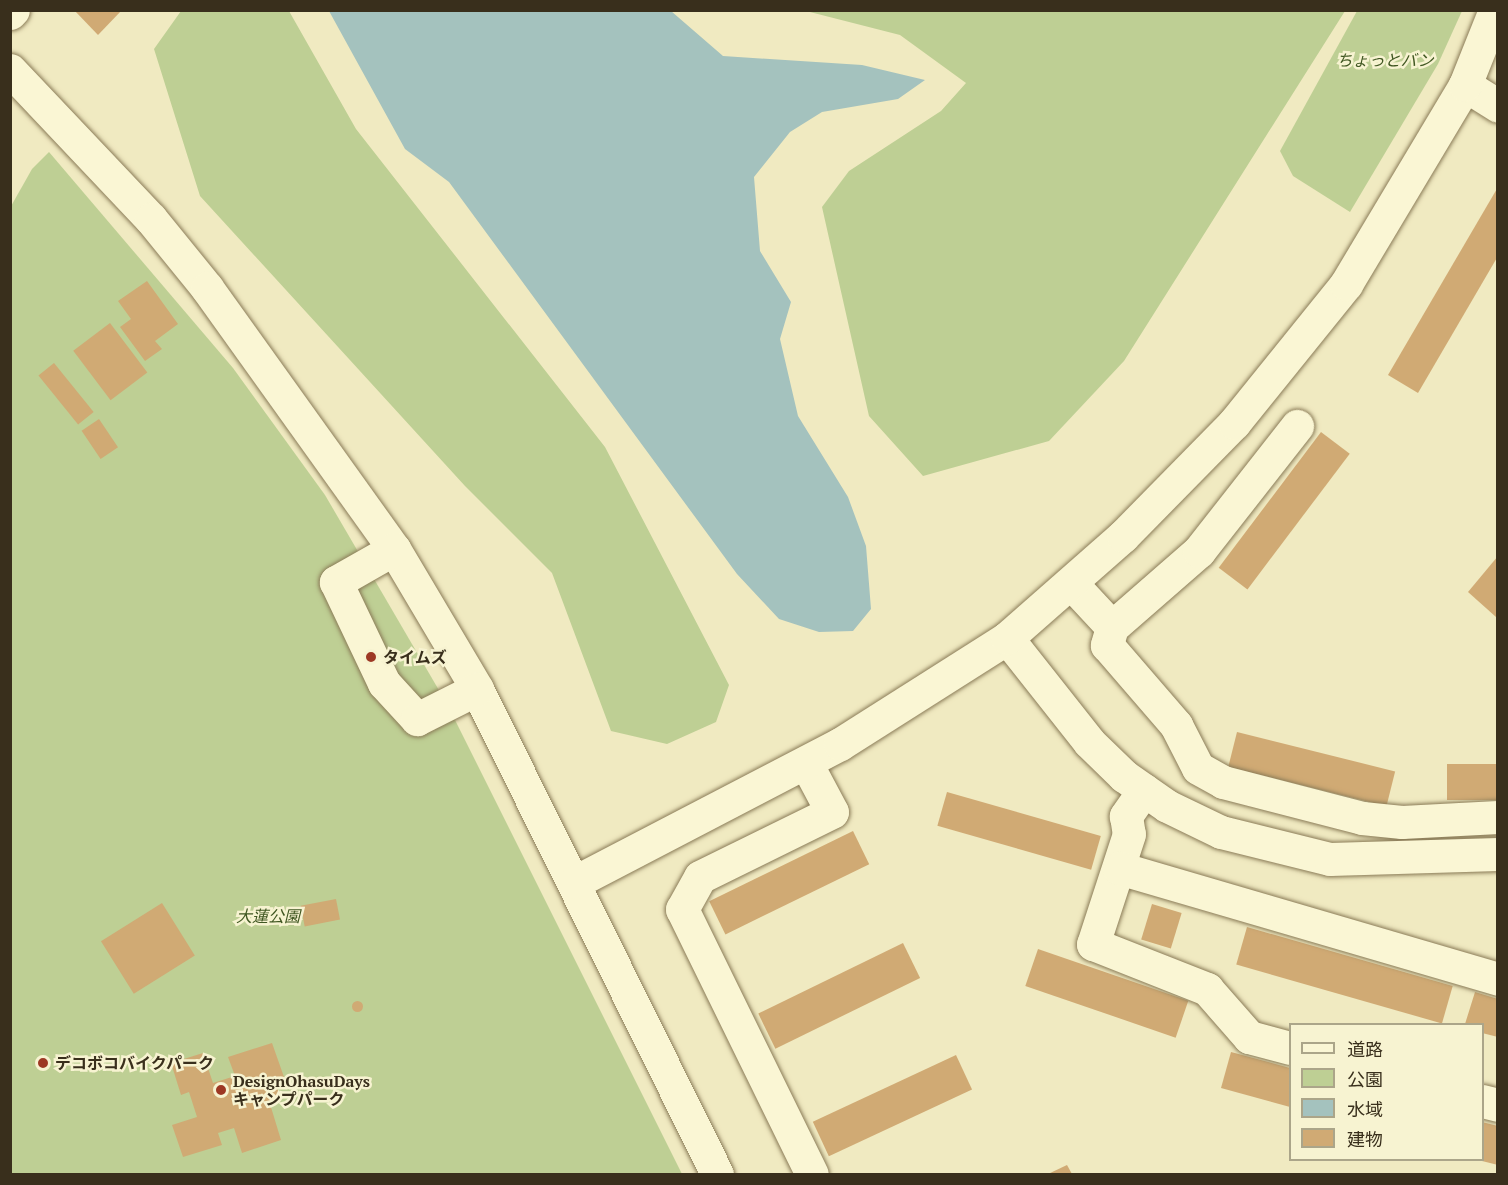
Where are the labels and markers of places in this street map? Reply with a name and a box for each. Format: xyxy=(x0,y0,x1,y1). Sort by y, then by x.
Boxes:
place label: タイムズ xyxy=(383,647,447,667)
marker: タイムズ xyxy=(364,650,378,664)
place label: デコボコバイクパーク xyxy=(55,1053,215,1073)
marker: デコボコバイクパーク xyxy=(36,1056,50,1070)
place label: DesignOhasuDays キャンプパーク xyxy=(233,1071,370,1109)
marker: DesignOhasuDays キャンプパーク xyxy=(214,1083,228,1097)

